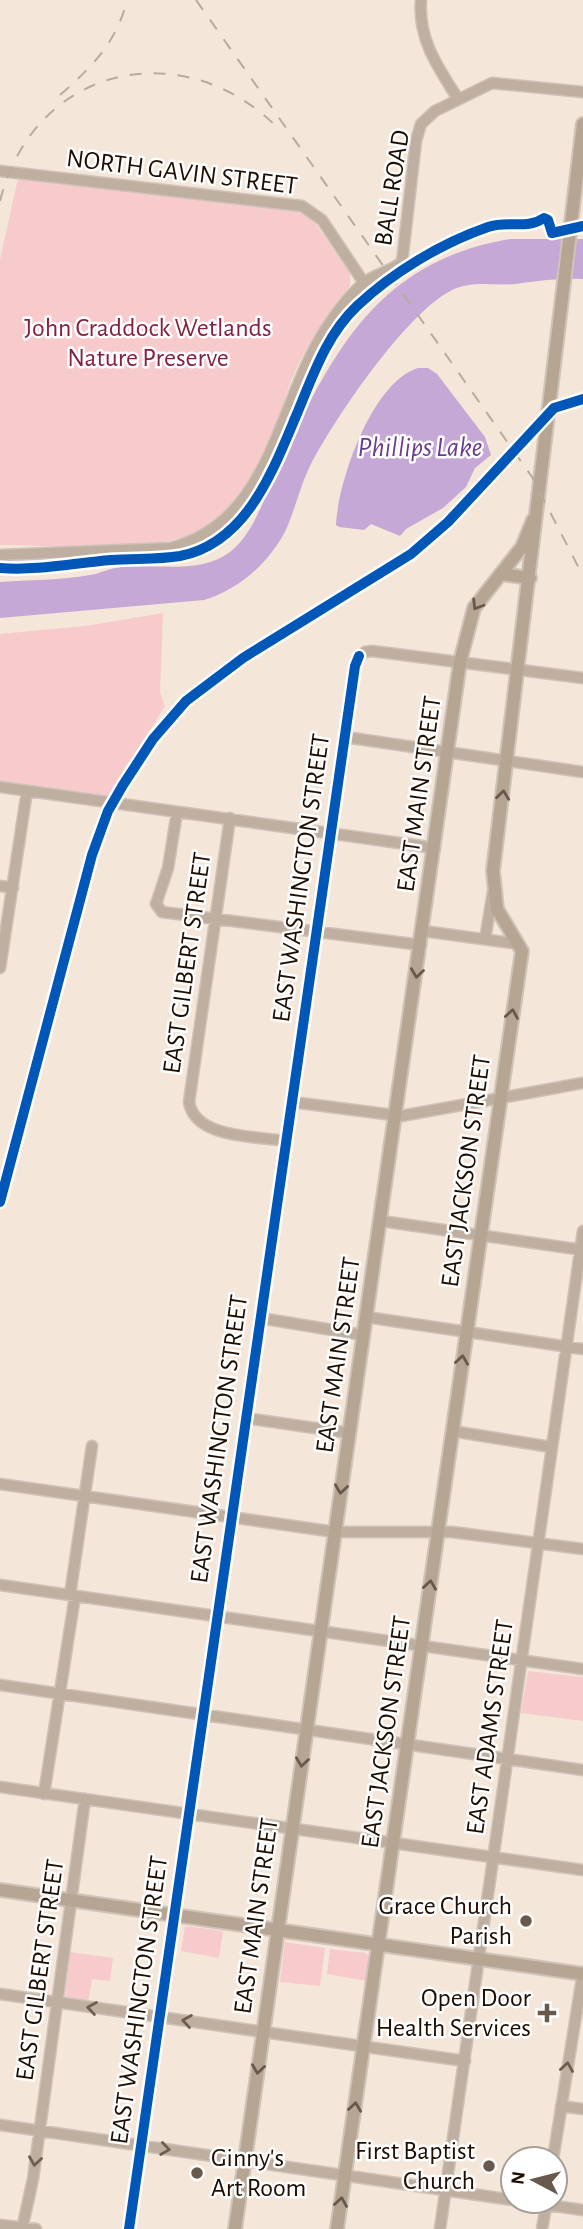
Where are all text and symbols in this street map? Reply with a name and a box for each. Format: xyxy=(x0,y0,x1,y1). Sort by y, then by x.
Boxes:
street label: BALL ROAD xyxy=(370,128,414,248)
street label: NORTH GAVIN STREET xyxy=(65,145,299,199)
park label: John Craddock Wetlands Nature Preserve xyxy=(24,315,272,371)
water label: Phillips Lake xyxy=(358,434,482,462)
one-way arrow xyxy=(473,597,486,610)
street label: EAST MAIN STREET xyxy=(392,694,446,894)
street label: EAST WASHINGTON STREET xyxy=(268,732,334,1024)
one-way arrow xyxy=(495,789,510,801)
street label: EAST GILBERT STREET xyxy=(159,850,215,1076)
one-way arrow xyxy=(410,967,425,978)
one-way arrow xyxy=(504,1008,519,1019)
street label: EAST JACKSON STREET xyxy=(437,1053,495,1289)
street label: EAST MAIN STREET xyxy=(311,1255,365,1455)
street label: EAST WASHINGTON STREET xyxy=(186,1293,252,1585)
one-way arrow xyxy=(454,1354,469,1366)
one-way arrow xyxy=(334,1483,349,1494)
one-way arrow xyxy=(422,1579,437,1591)
street label: EAST JACKSON STREET xyxy=(357,1614,415,1850)
street label: EAST ADAMS STREET xyxy=(462,1618,518,1836)
one-way arrow xyxy=(295,1756,310,1768)
street label: EAST MAIN STREET xyxy=(229,1816,283,2016)
street label: EAST WASHINGTON STREET xyxy=(106,1854,172,2146)
street label: EAST GILBERT STREET xyxy=(12,1857,68,2083)
place label: Grace Church Parish xyxy=(379,1893,512,1949)
marker: Grace Church Parish xyxy=(518,1913,534,1929)
place label: Open Door Health Services xyxy=(376,1985,532,2041)
one-way arrow xyxy=(86,2001,98,2016)
marker: Open Door Health Services xyxy=(537,2003,557,2023)
one-way arrow xyxy=(181,2014,193,2029)
one-way arrow xyxy=(559,2061,574,2073)
one-way arrow xyxy=(250,2063,265,2075)
one-way arrow xyxy=(347,2102,362,2113)
place label: First Baptist Church xyxy=(355,2138,475,2194)
one-way arrow xyxy=(159,2141,171,2156)
place label: Ginny's Art Room xyxy=(211,2145,306,2201)
north arrow xyxy=(499,2145,569,2215)
one-way arrow xyxy=(28,2156,43,2167)
marker: First Baptist Church xyxy=(481,2158,497,2174)
marker: Ginny's Art Room xyxy=(189,2165,205,2181)
text: N xyxy=(508,2170,529,2186)
one-way arrow xyxy=(333,2196,348,2208)

